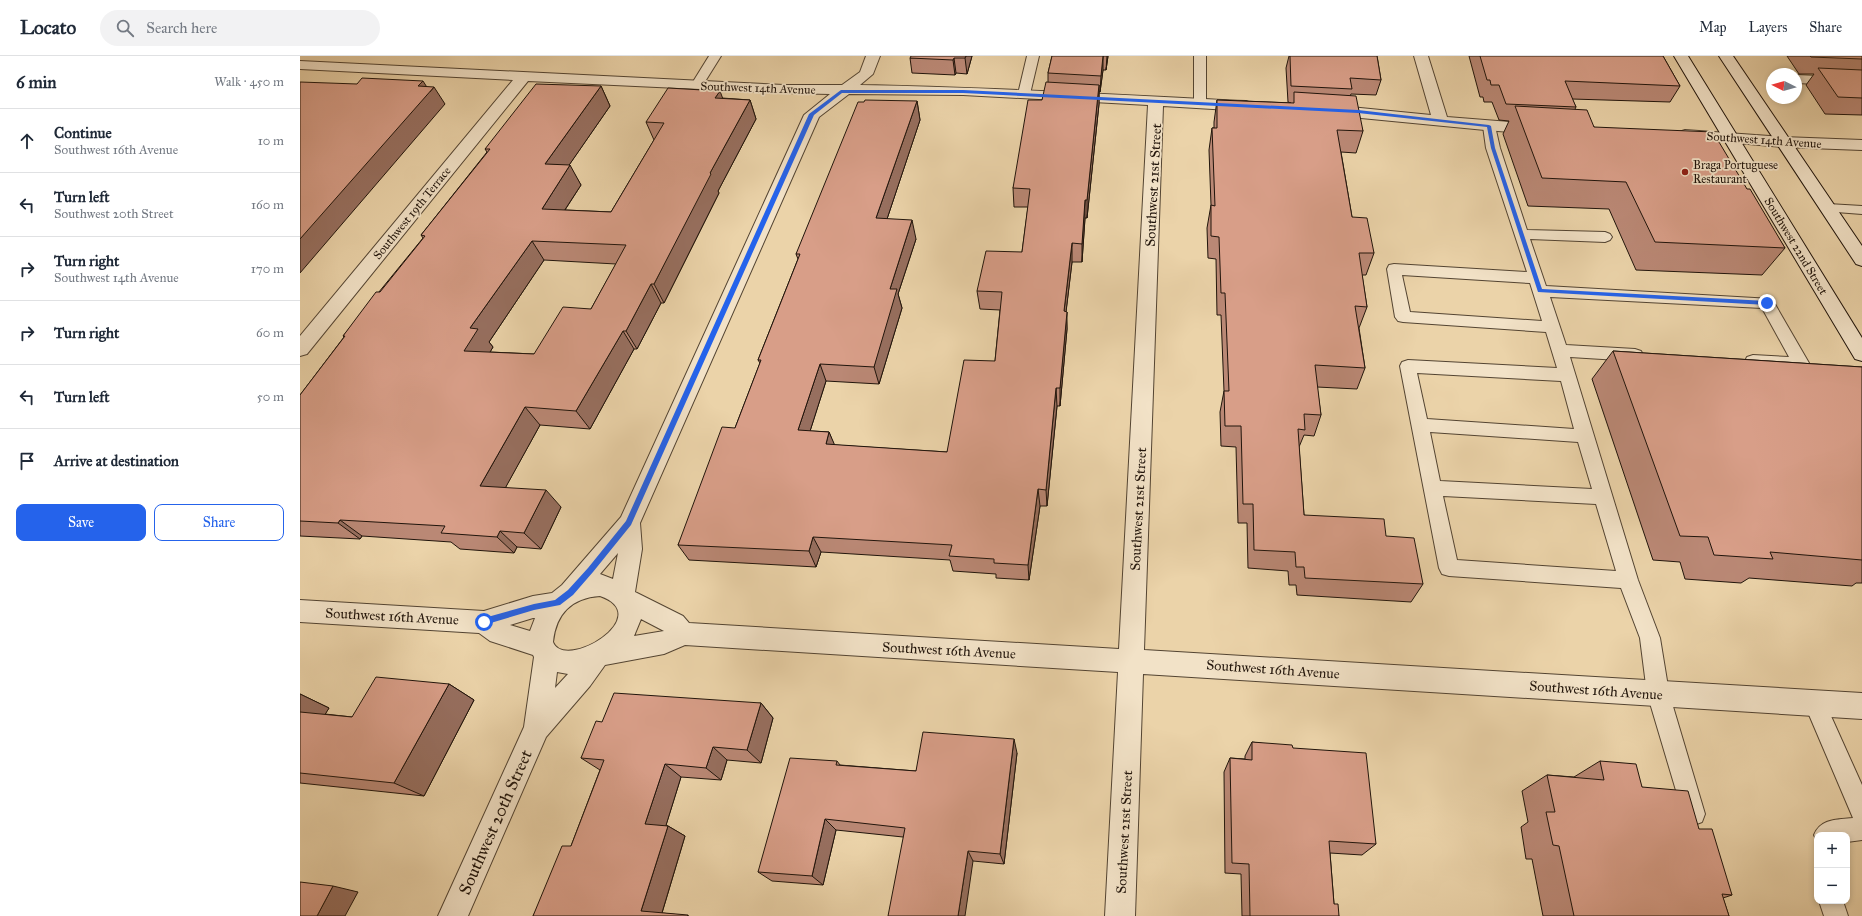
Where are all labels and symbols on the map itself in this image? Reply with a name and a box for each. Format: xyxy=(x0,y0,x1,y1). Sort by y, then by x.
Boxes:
north arrow xyxy=(1766,68,1802,104)
street label: Southwest 14th Avenue xyxy=(700,79,816,97)
street label: Southwest 21st Street xyxy=(1142,123,1165,247)
street label: Southwest 14th Avenue xyxy=(1706,129,1822,151)
place label: Braga Portuguese Restaurant xyxy=(1693,158,1778,186)
street label: Southwest 19th Terrace xyxy=(370,164,454,262)
marker: Braga Portuguese Restaurant xyxy=(1680,167,1690,177)
street label: Southwest 22nd Street xyxy=(1761,195,1831,298)
route end xyxy=(1758,294,1776,312)
street label: Southwest 21st Street xyxy=(1127,447,1150,571)
street label: Southwest 16th Avenue xyxy=(325,605,459,628)
route start xyxy=(475,613,493,631)
street label: Southwest 16th Avenue xyxy=(882,639,1016,662)
street label: Southwest 16th Avenue xyxy=(1206,656,1340,683)
street label: Southwest 16th Avenue xyxy=(1529,677,1663,704)
street label: Southwest 20th Street xyxy=(454,746,537,898)
street label: Southwest 21st Street xyxy=(1113,770,1136,894)

